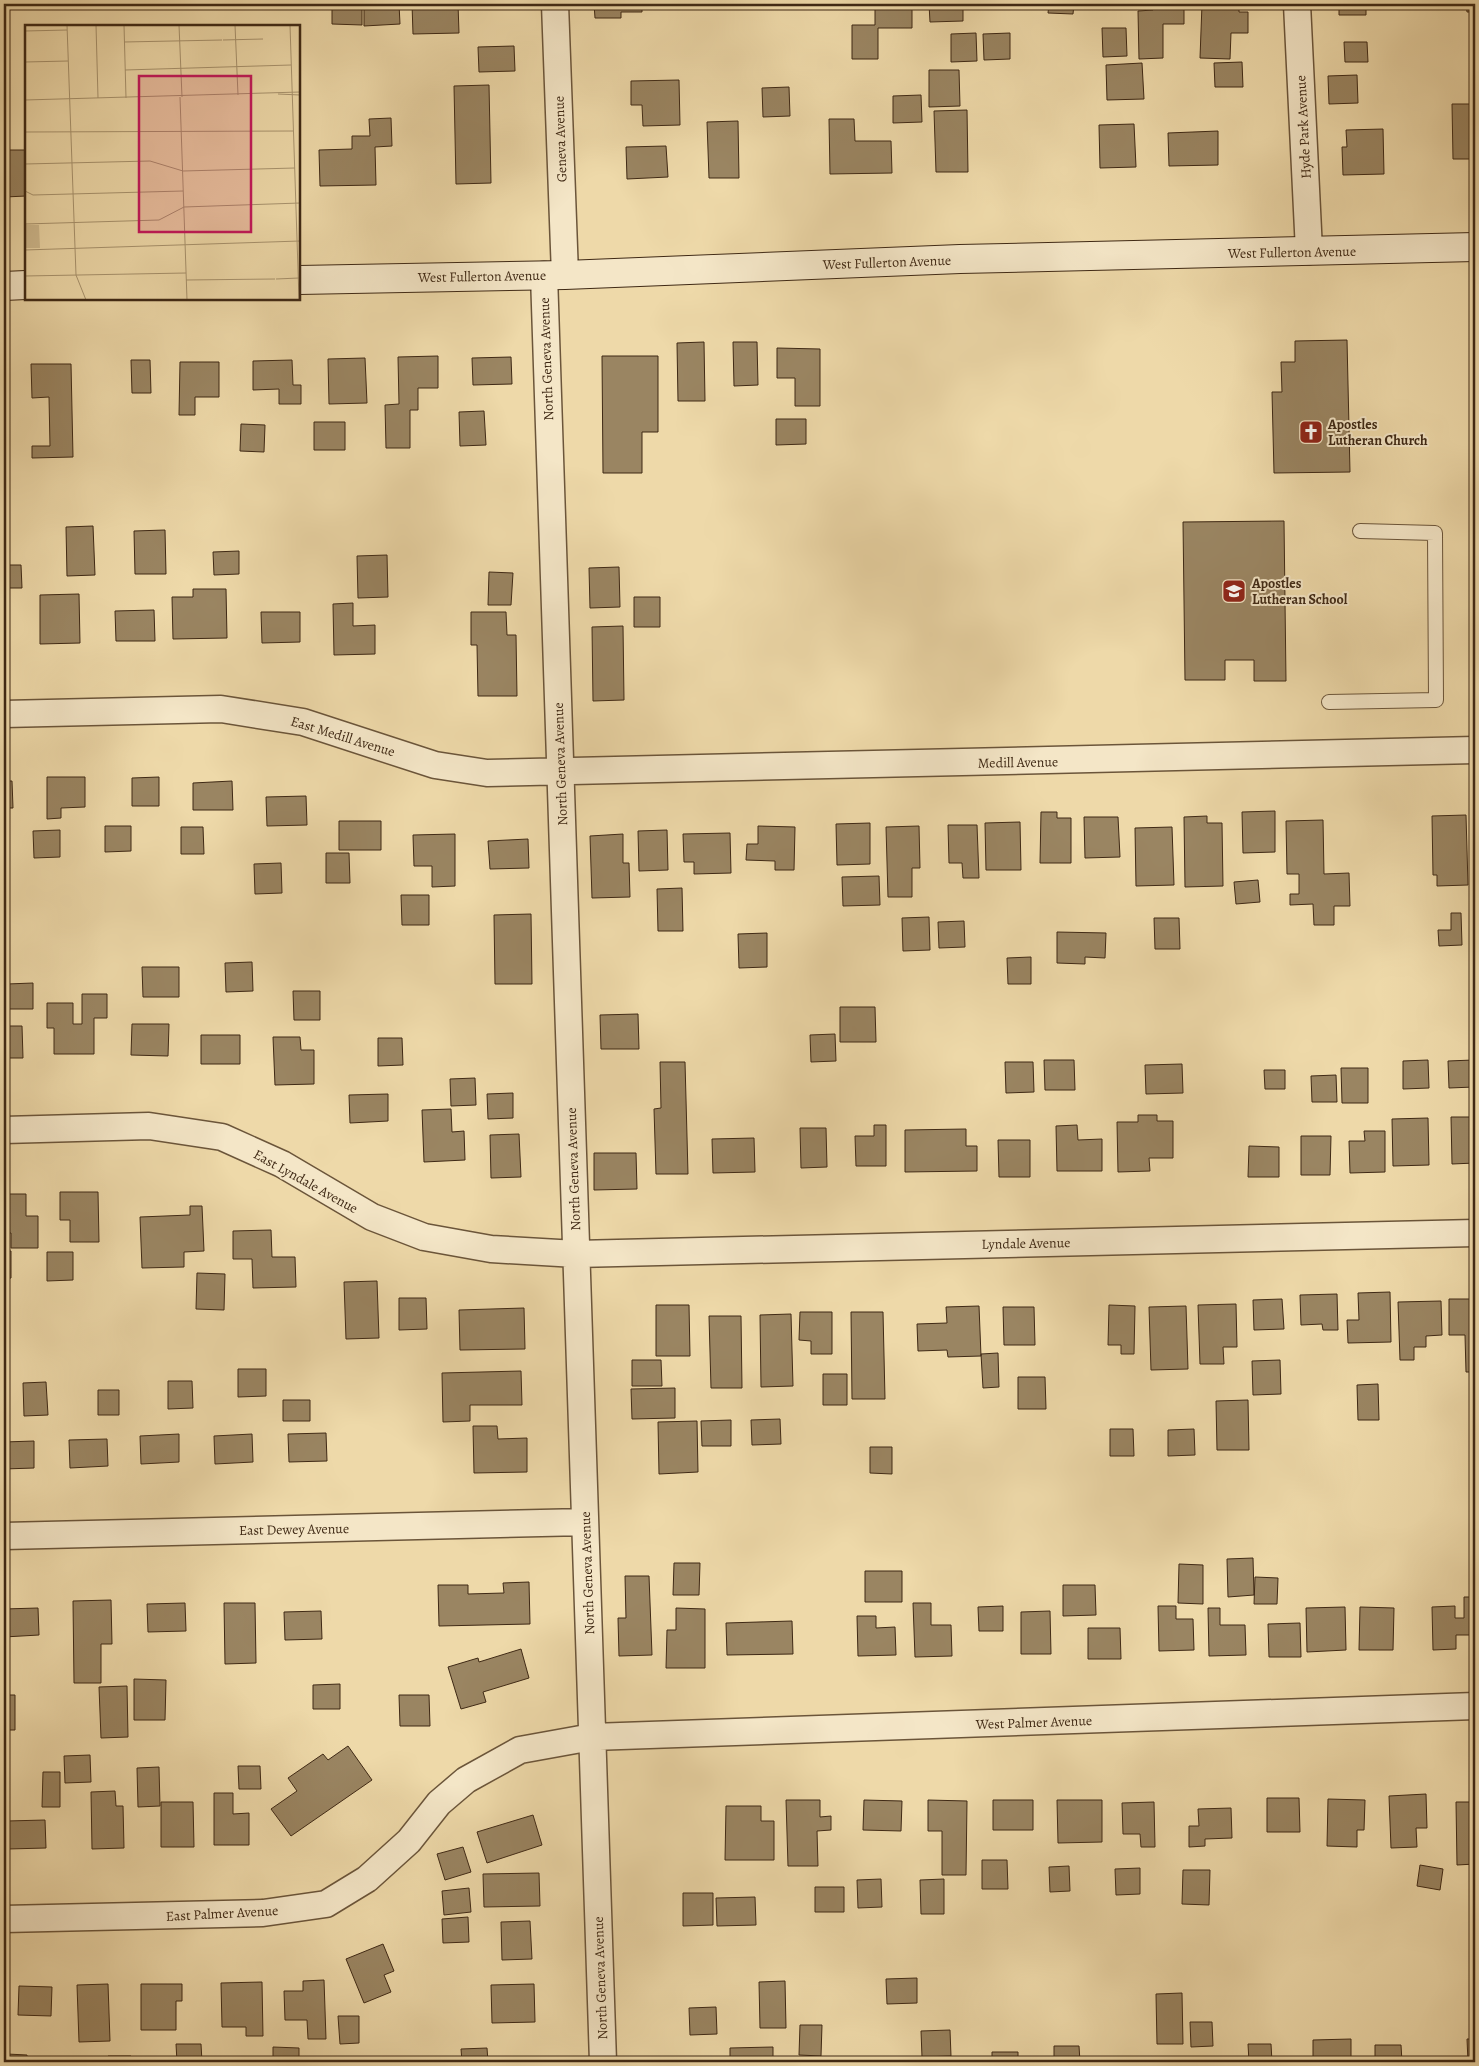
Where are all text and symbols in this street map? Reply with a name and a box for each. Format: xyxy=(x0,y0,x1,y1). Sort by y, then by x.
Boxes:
inset map xyxy=(25,25,300,300)
street label: Hyde Park Avenue xyxy=(1291,75,1316,179)
street label: Geneva Avenue xyxy=(549,96,571,182)
street label: West Fullerton Avenue xyxy=(1227,242,1356,263)
street label: West Fullerton Avenue xyxy=(822,251,951,274)
street label: West Fullerton Avenue xyxy=(417,266,546,287)
street label: North Geneva Avenue xyxy=(535,297,558,421)
place label: Apostles Lutheran Church xyxy=(1327,415,1428,450)
church icon: Apostles Lutheran Church xyxy=(1298,419,1324,445)
place label: Apostles Lutheran School xyxy=(1251,574,1348,609)
school or university icon: Apostles Lutheran School xyxy=(1221,578,1247,604)
street label: North Geneva Avenue xyxy=(549,702,572,826)
street label: East Medill Avenue xyxy=(288,712,397,761)
street label: Medill Avenue xyxy=(978,752,1058,773)
street label: North Geneva Avenue xyxy=(562,1107,585,1231)
street label: East Lyndale Avenue xyxy=(250,1145,361,1218)
street label: Lyndale Avenue xyxy=(981,1233,1071,1254)
street label: North Geneva Avenue xyxy=(576,1511,599,1635)
street label: East Dewey Avenue xyxy=(239,1519,349,1540)
street label: West Palmer Avenue xyxy=(975,1711,1093,1734)
street label: East Palmer Avenue xyxy=(165,1901,279,1926)
street label: North Geneva Avenue xyxy=(589,1916,612,2040)

